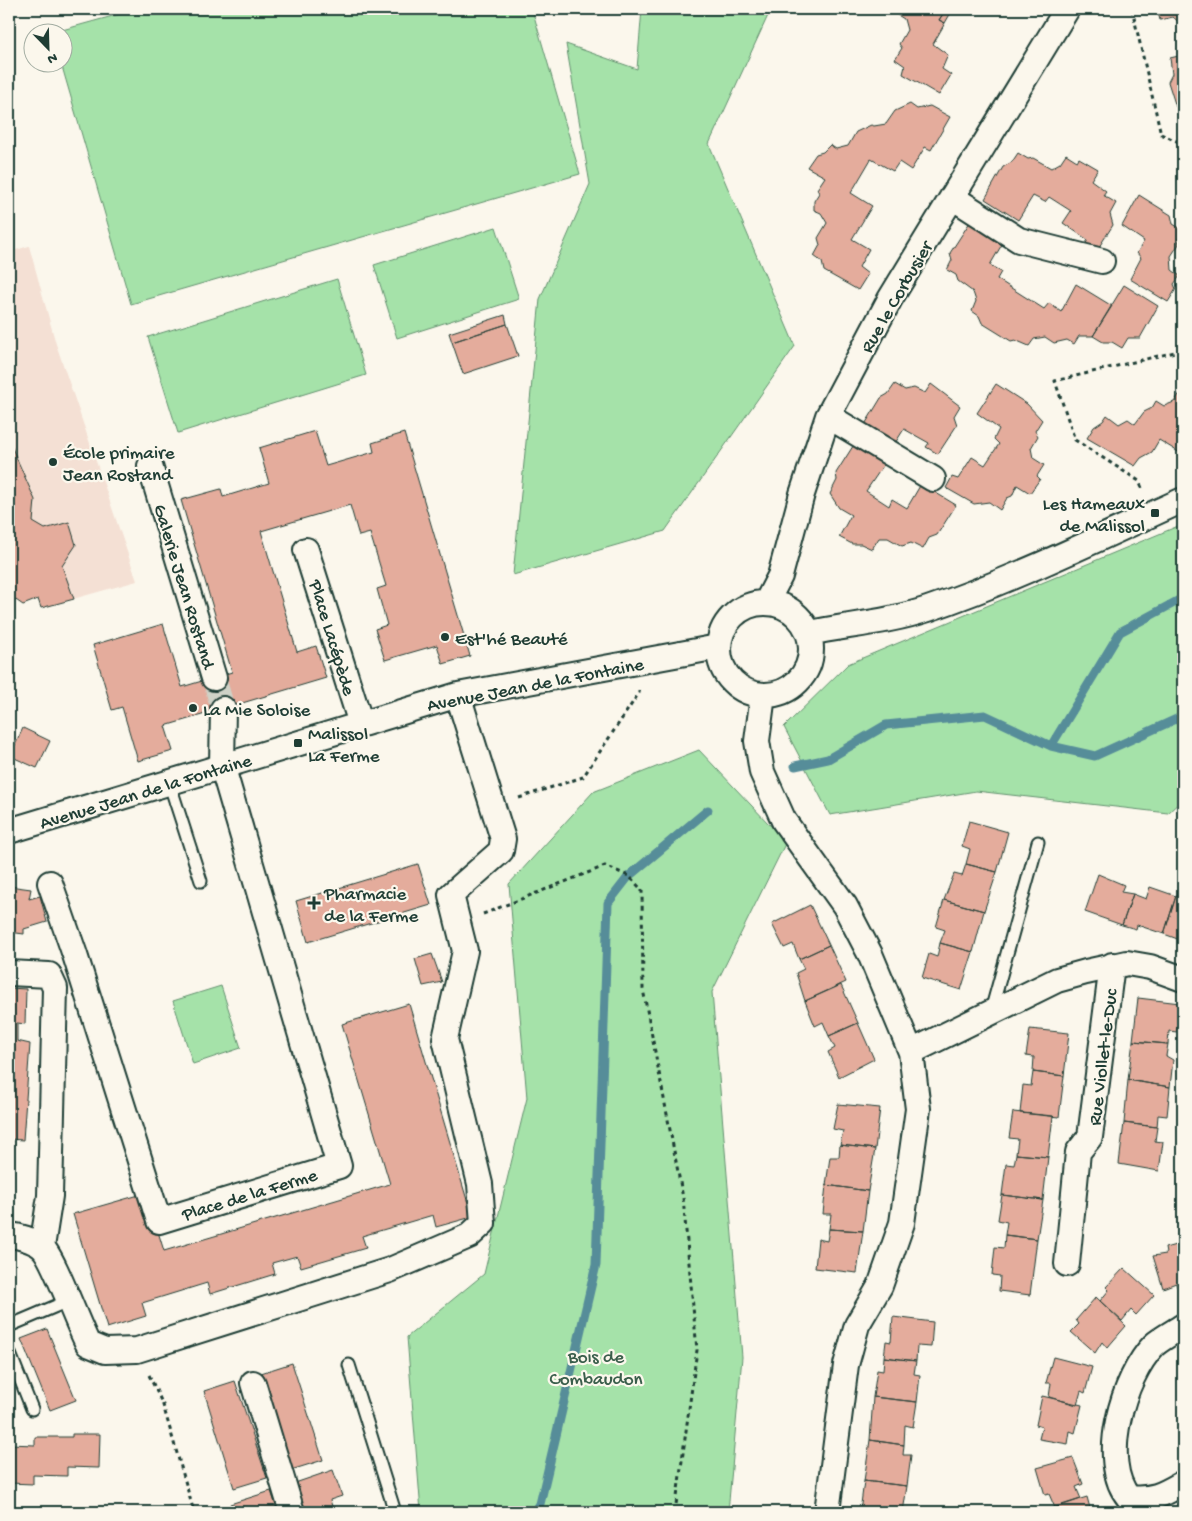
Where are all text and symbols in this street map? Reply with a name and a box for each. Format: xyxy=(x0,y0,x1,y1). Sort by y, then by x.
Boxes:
north arrow xyxy=(22,22,72,72)
text: N xyxy=(45,48,60,67)
street label: Rue le Corbusier xyxy=(857,236,940,358)
place label: École primaire Jean Rostand xyxy=(63,443,175,488)
marker: École primaire Jean Rostand xyxy=(47,456,59,468)
place label: Les Hameaux de Malissol xyxy=(1043,494,1145,539)
street label: Galerie Jean Rostand xyxy=(147,502,219,674)
marker: Les Hameaux de Malissol xyxy=(1149,507,1161,519)
street label: Place Lacépède xyxy=(302,576,359,699)
place label: Est'hé Beauté xyxy=(455,629,568,652)
marker: Est'hé Beauté xyxy=(439,631,451,643)
street label: Avenue Jean de la Fontaine xyxy=(425,654,646,719)
place label: La Mie Soloise xyxy=(203,700,310,723)
marker: La Mie Soloise xyxy=(187,702,199,714)
place label: Malissol La Ferme xyxy=(308,724,380,769)
marker: Malissol La Ferme xyxy=(292,737,304,749)
street label: Avenue Jean de la Fontaine xyxy=(37,750,255,837)
place label: Pharmacie de la Ferme xyxy=(323,884,418,929)
marker: Pharmacie de la Ferme xyxy=(308,897,320,909)
street label: Rue Viollet-le-Duc xyxy=(1085,987,1124,1127)
street label: Place de la Ferme xyxy=(179,1165,321,1228)
park label: Bois de Combaudon xyxy=(549,1347,643,1392)

